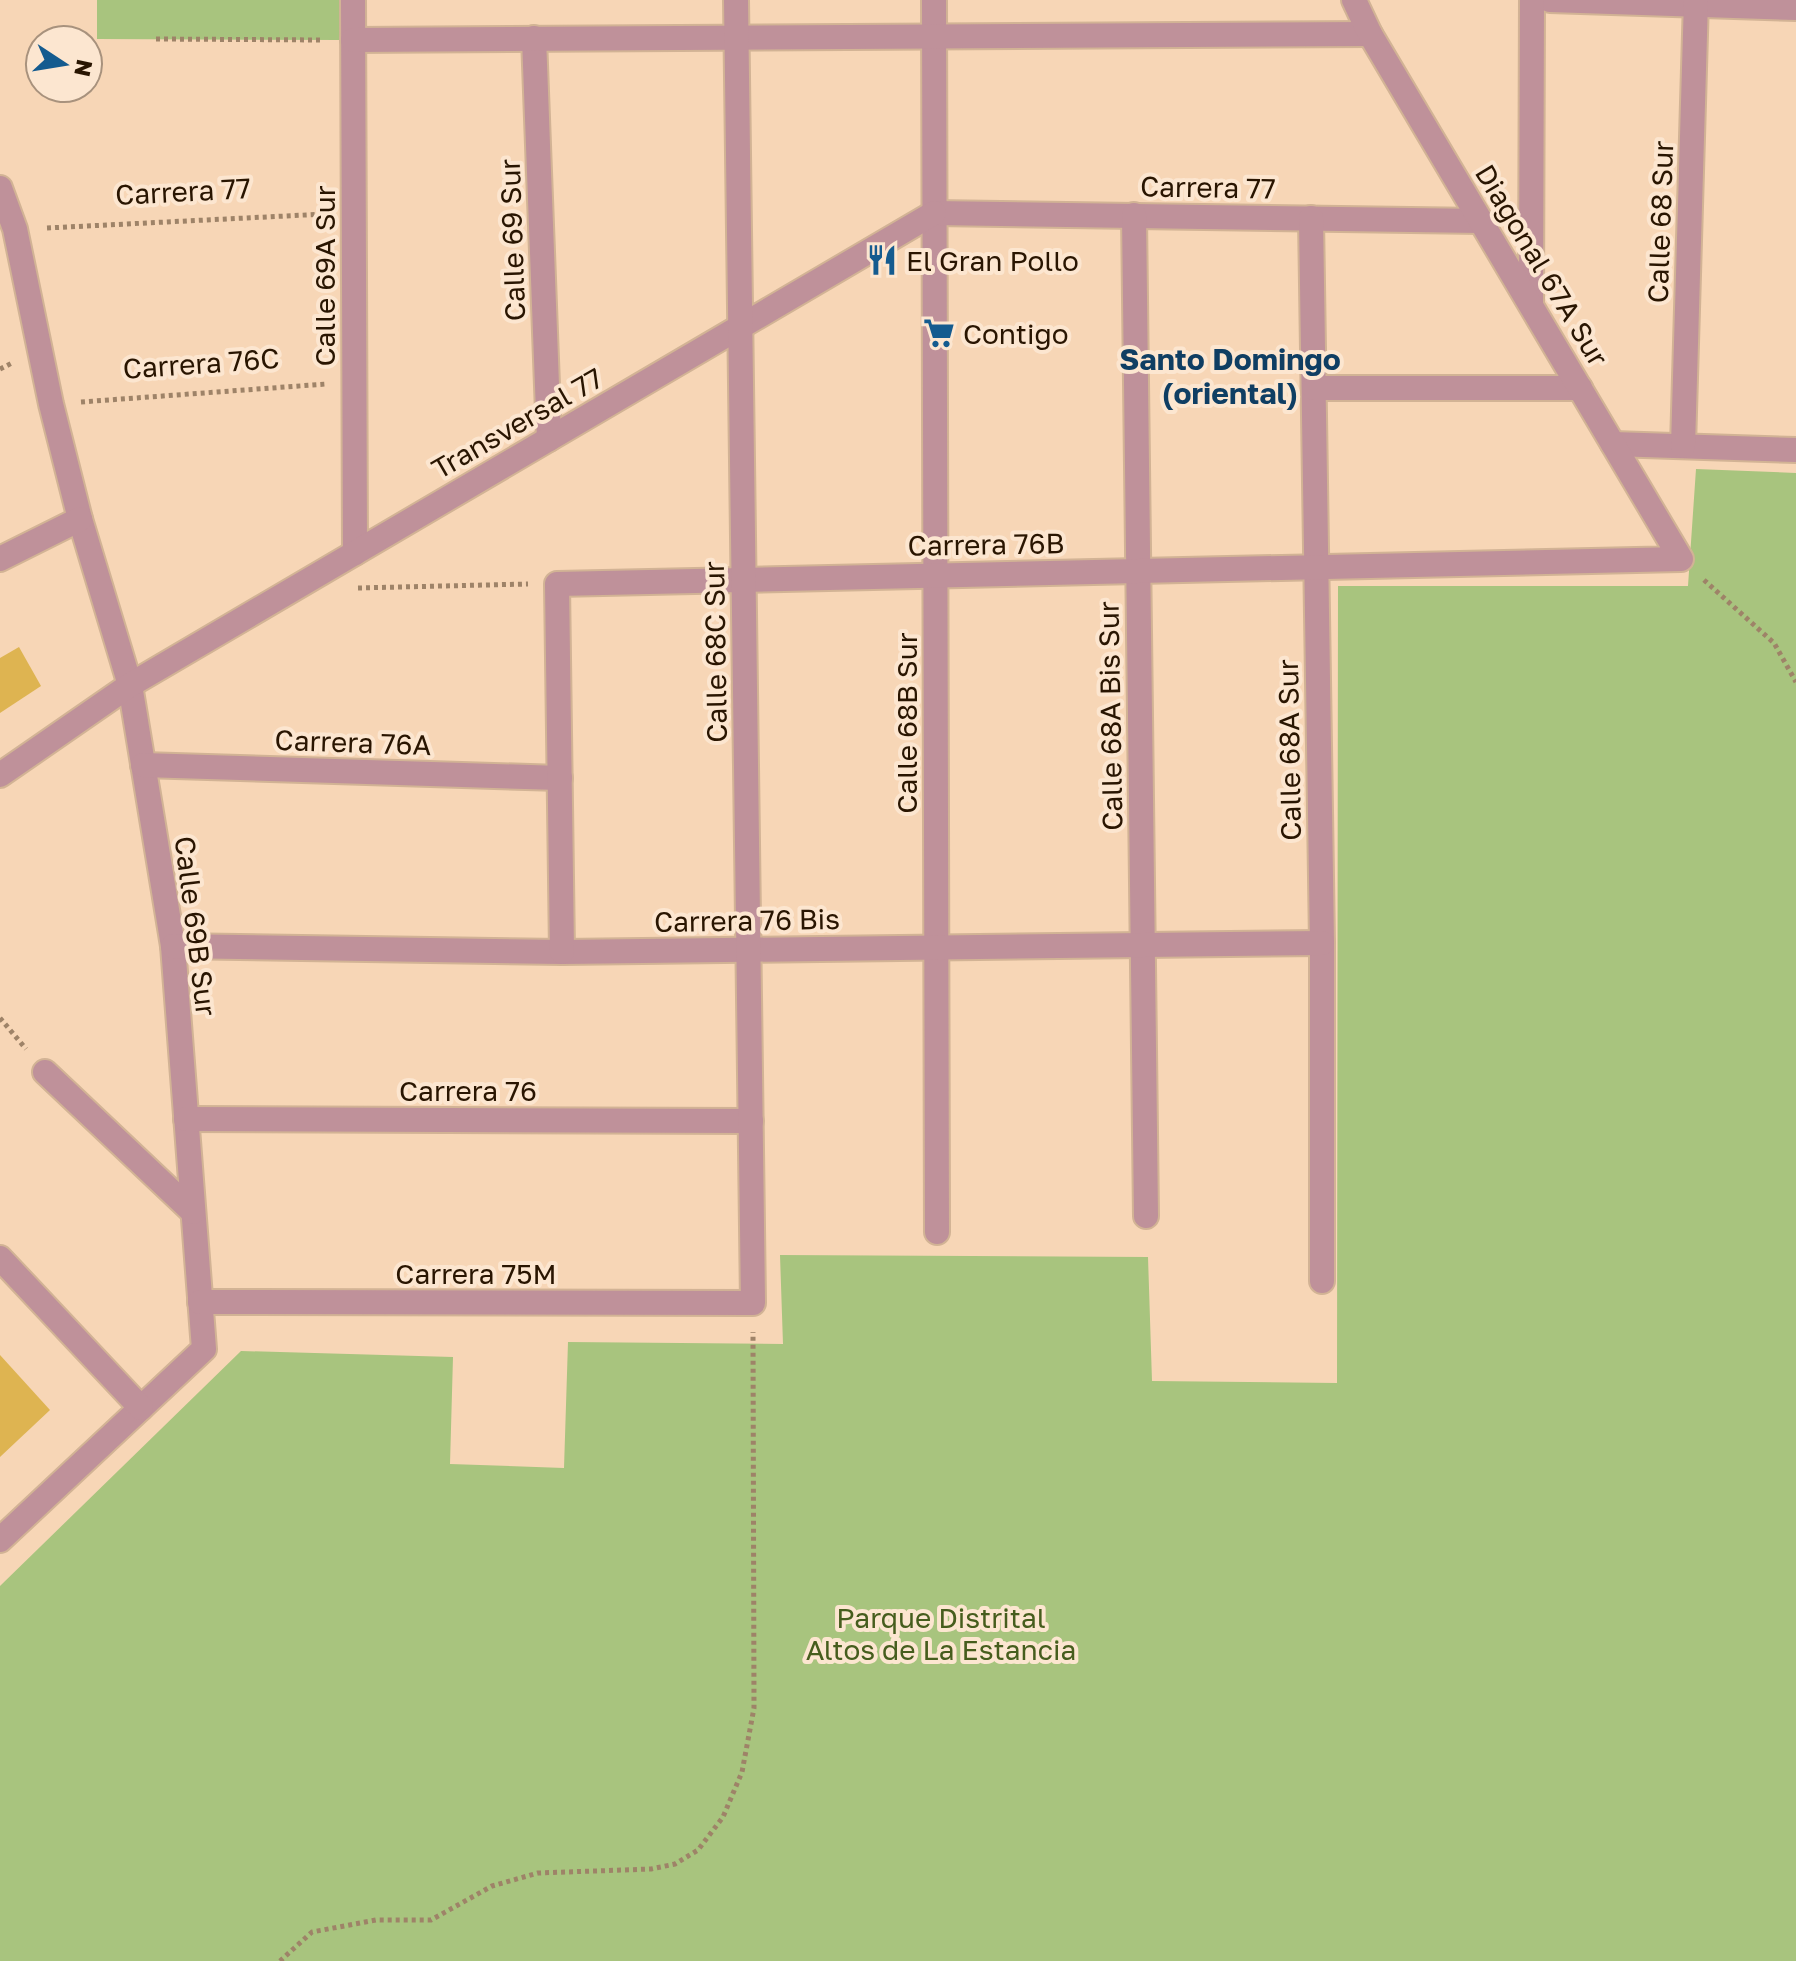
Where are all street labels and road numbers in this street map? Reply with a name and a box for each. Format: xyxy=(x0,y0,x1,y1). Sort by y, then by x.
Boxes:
street label: Calle 68 Sur xyxy=(1641,140,1679,304)
street label: Calle 69 Sur xyxy=(493,158,531,322)
street label: Diagonal 67A Sur xyxy=(1469,158,1615,372)
street label: Carrera 77 xyxy=(1140,169,1276,205)
street label: Carrera 77 xyxy=(114,171,252,211)
street label: Calle 69A Sur xyxy=(308,185,341,367)
street label: Carrera 76C xyxy=(122,341,280,385)
street label: Transversal 77 xyxy=(426,361,608,485)
street label: Carrera 76B xyxy=(907,526,1065,562)
street label: Calle 68C Sur xyxy=(697,561,733,743)
street label: Calle 68A Bis Sur xyxy=(1091,601,1128,831)
street label: Calle 68B Sur xyxy=(890,632,923,814)
street label: Calle 68A Sur xyxy=(1271,659,1307,841)
street label: Carrera 76A xyxy=(274,723,432,761)
street label: Calle 69B Sur xyxy=(169,834,223,1018)
street label: Carrera 76 Bis xyxy=(654,902,840,938)
street label: Carrera 76 xyxy=(399,1074,537,1107)
street label: Carrera 75M xyxy=(395,1257,557,1290)

